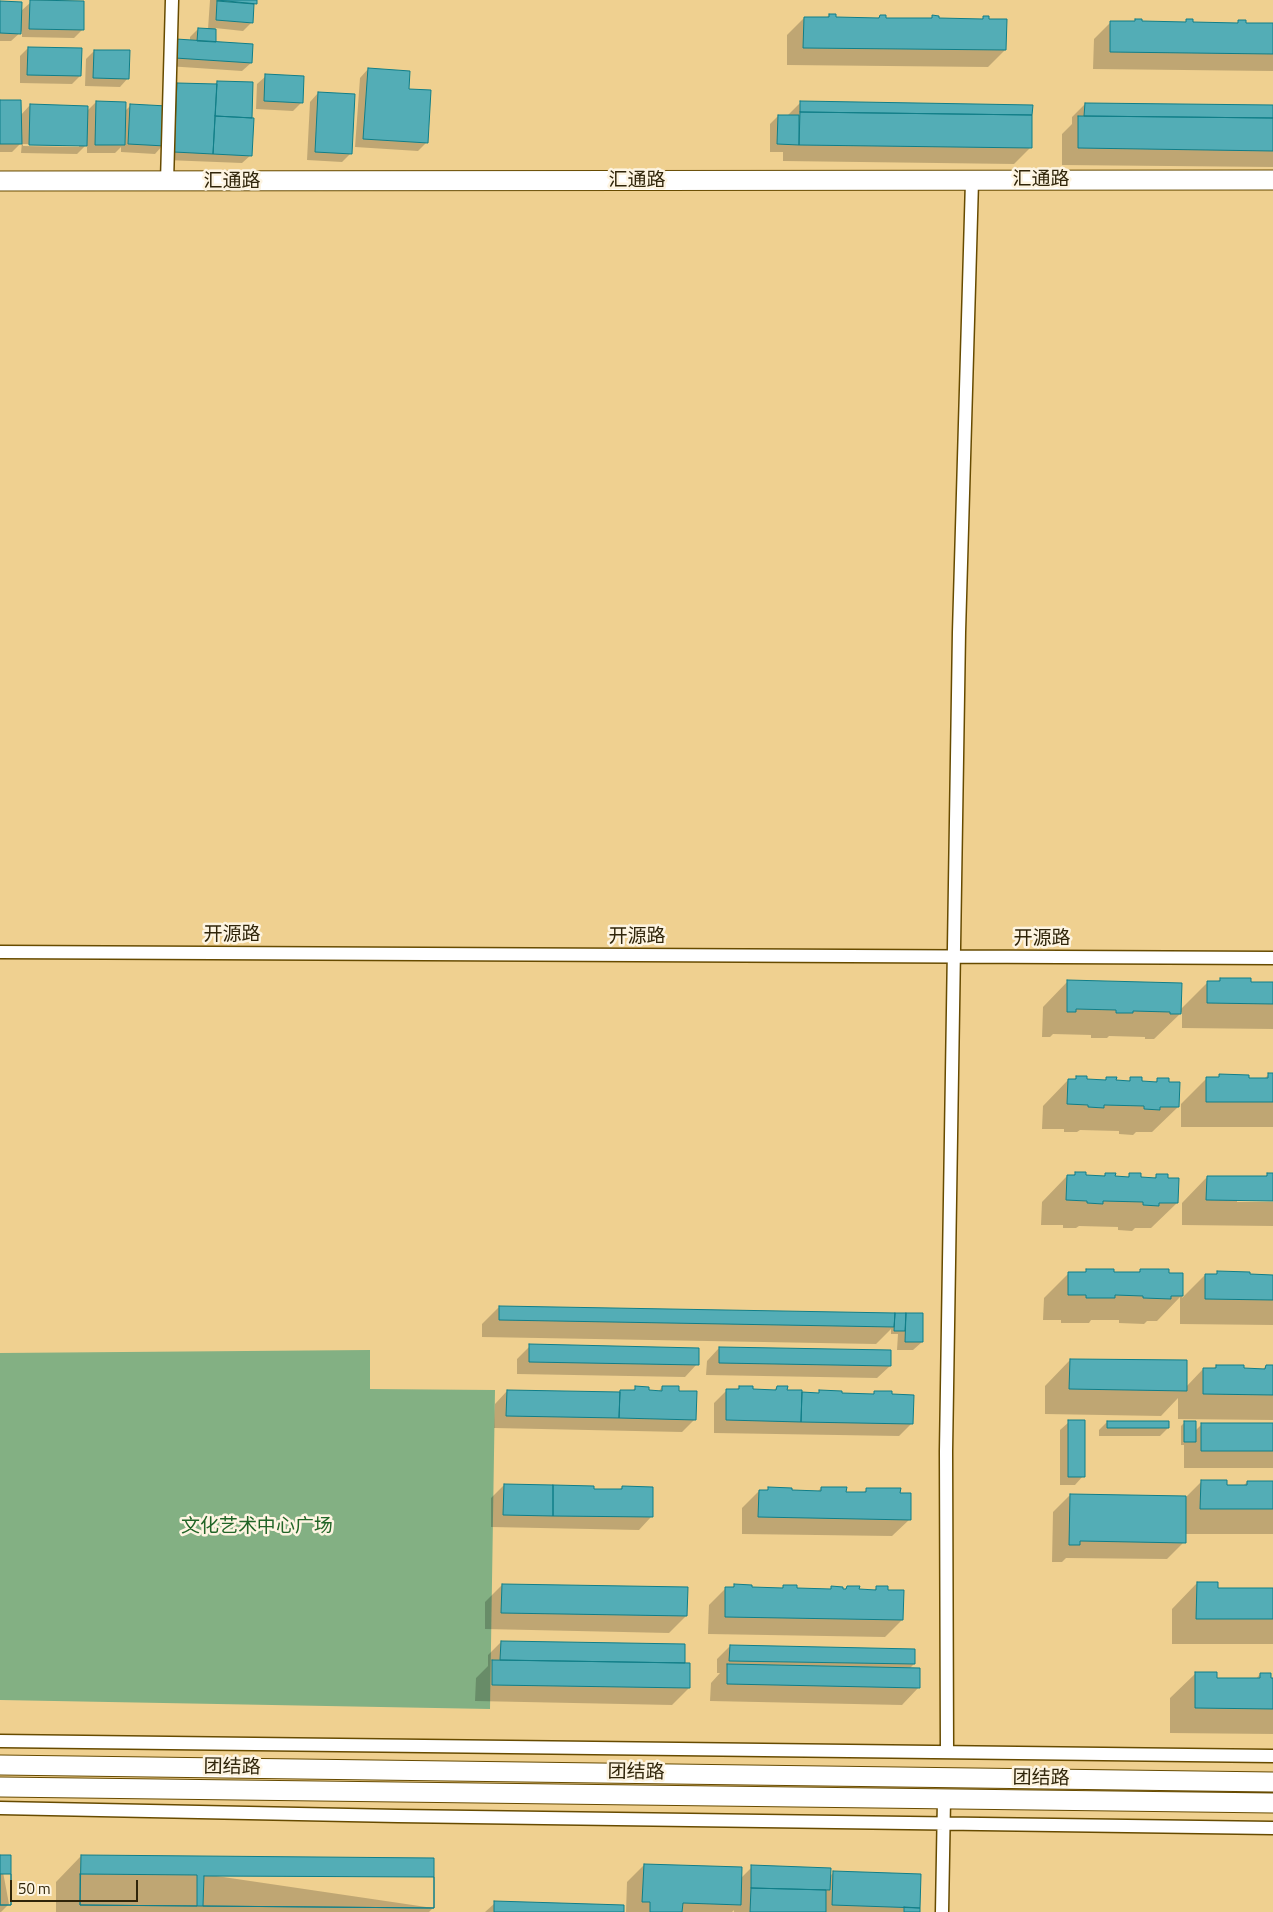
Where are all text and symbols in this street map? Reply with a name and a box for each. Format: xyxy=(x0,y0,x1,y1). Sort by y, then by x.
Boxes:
street label: 汇通路 xyxy=(1013,169,1069,191)
street label: 汇通路 xyxy=(609,170,665,192)
street label: 汇通路 xyxy=(204,171,260,193)
street label: 开源路 xyxy=(204,924,260,946)
street label: 开源路 xyxy=(609,926,665,948)
street label: 开源路 xyxy=(1014,928,1070,950)
park label: 文化艺术中心广场 xyxy=(181,1516,333,1538)
street label: 团结路 xyxy=(203,1756,261,1780)
street label: 团结路 xyxy=(607,1761,665,1785)
street label: 团结路 xyxy=(1012,1767,1070,1791)
scale bar xyxy=(12,1870,140,1902)
text: 50 m xyxy=(18,1877,51,1900)

